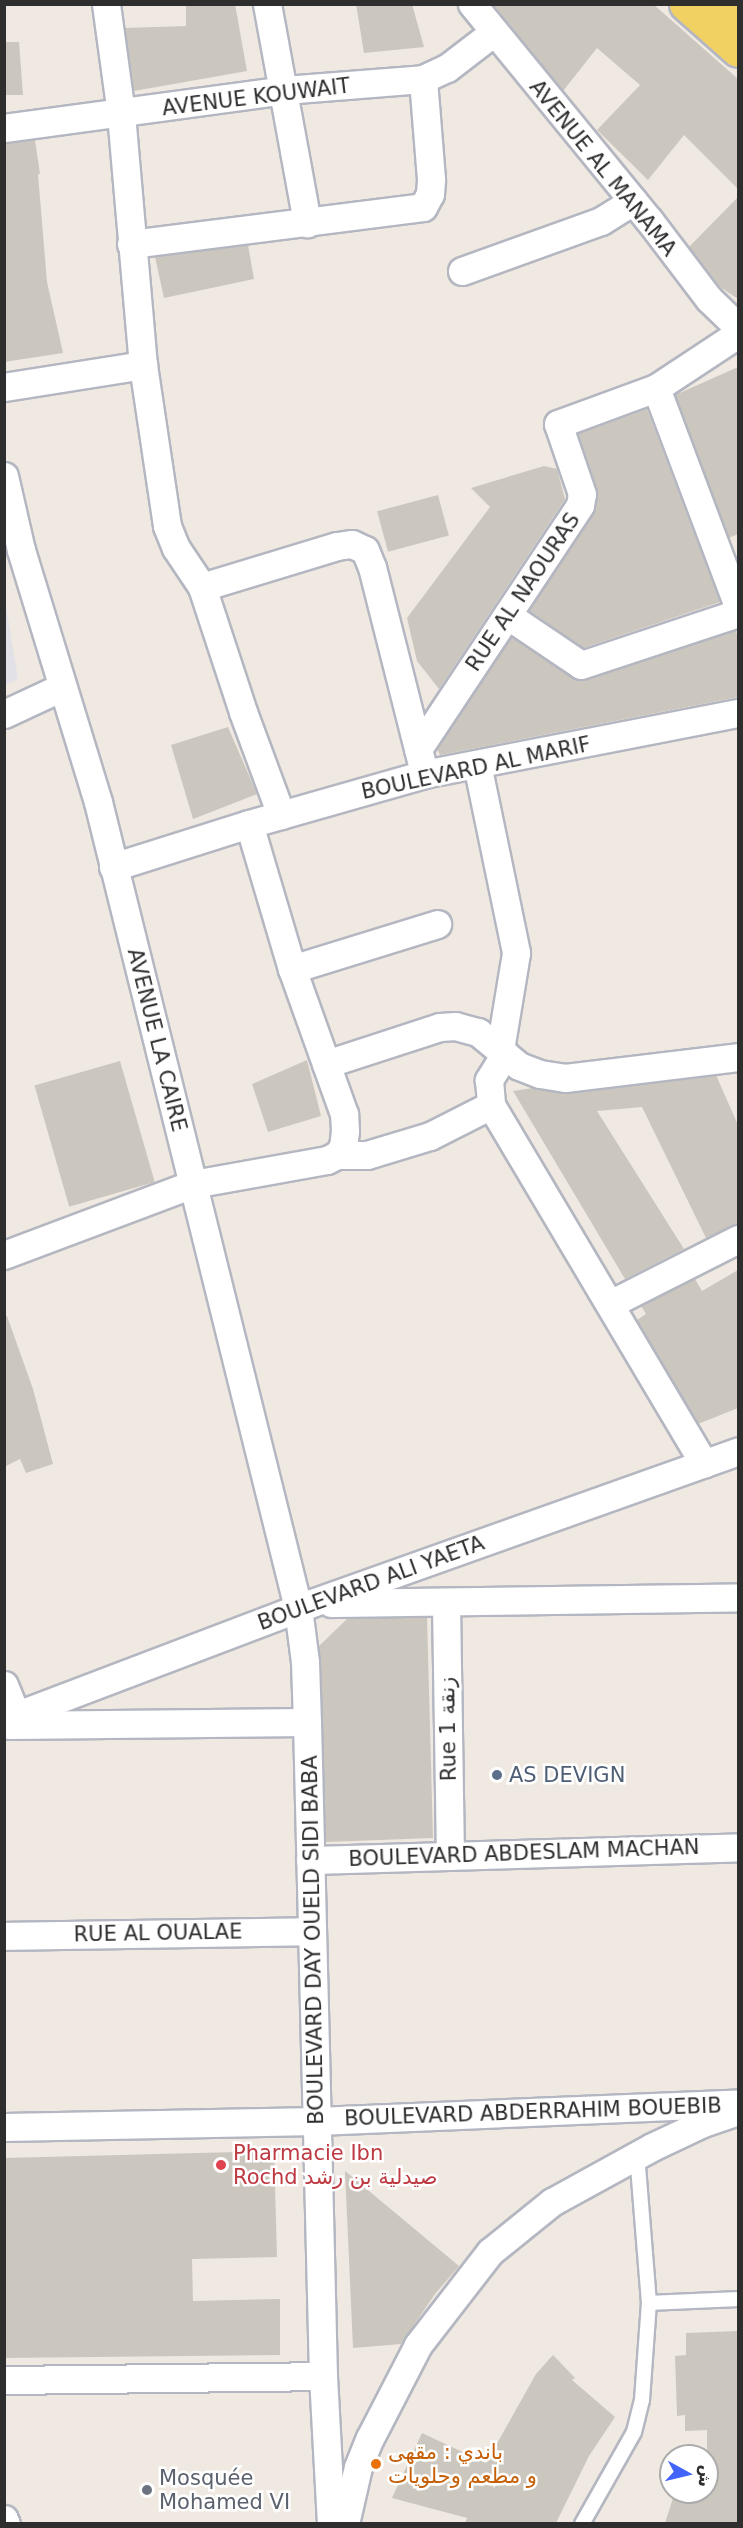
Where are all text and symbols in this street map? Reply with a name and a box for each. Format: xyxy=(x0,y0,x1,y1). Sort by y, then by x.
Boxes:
street label: AVENUE KOUWAIT xyxy=(161,73,351,121)
street label: AVENUE AL MANAMA xyxy=(524,75,682,261)
street label: RUE AL NAOURAS xyxy=(461,508,585,676)
street label: BOULEVARD AL MARIF xyxy=(359,731,593,805)
street label: AVENUE LA CAIRE xyxy=(122,946,192,1134)
street label: BOULEVARD ALI YAETA xyxy=(254,1530,488,1636)
street label: Rue 1 زنقة xyxy=(434,1677,462,1781)
street label: BOULEVARD DAY OUELD SIDI BABA xyxy=(297,1755,329,2125)
place label: AS DEVIGN xyxy=(509,1762,625,1788)
marker: AS DEVIGN xyxy=(490,1768,504,1782)
street label: BOULEVARD ABDESLAM MACHAN xyxy=(348,1834,700,1872)
street label: RUE AL OUALAE xyxy=(73,1919,243,1947)
street label: BOULEVARD ABDERRAHIM BOUEBIB xyxy=(344,2093,722,2131)
place label: Pharmacie Ibn Rochd صيدلية بن رشد xyxy=(233,2140,437,2190)
marker: Pharmacie Ibn Rochd صيدلية بن رشد xyxy=(214,2158,228,2172)
place label: باندي : مقهى و مطعم وحلويات xyxy=(388,2439,537,2489)
north arrow xyxy=(659,2444,719,2504)
marker: باندي : مقهى و مطعم وحلويات xyxy=(369,2457,383,2471)
text: ش xyxy=(694,2464,716,2489)
place label: Mosquée Mohamed VI xyxy=(159,2465,290,2515)
marker: Mosquée Mohamed VI xyxy=(140,2483,154,2497)

